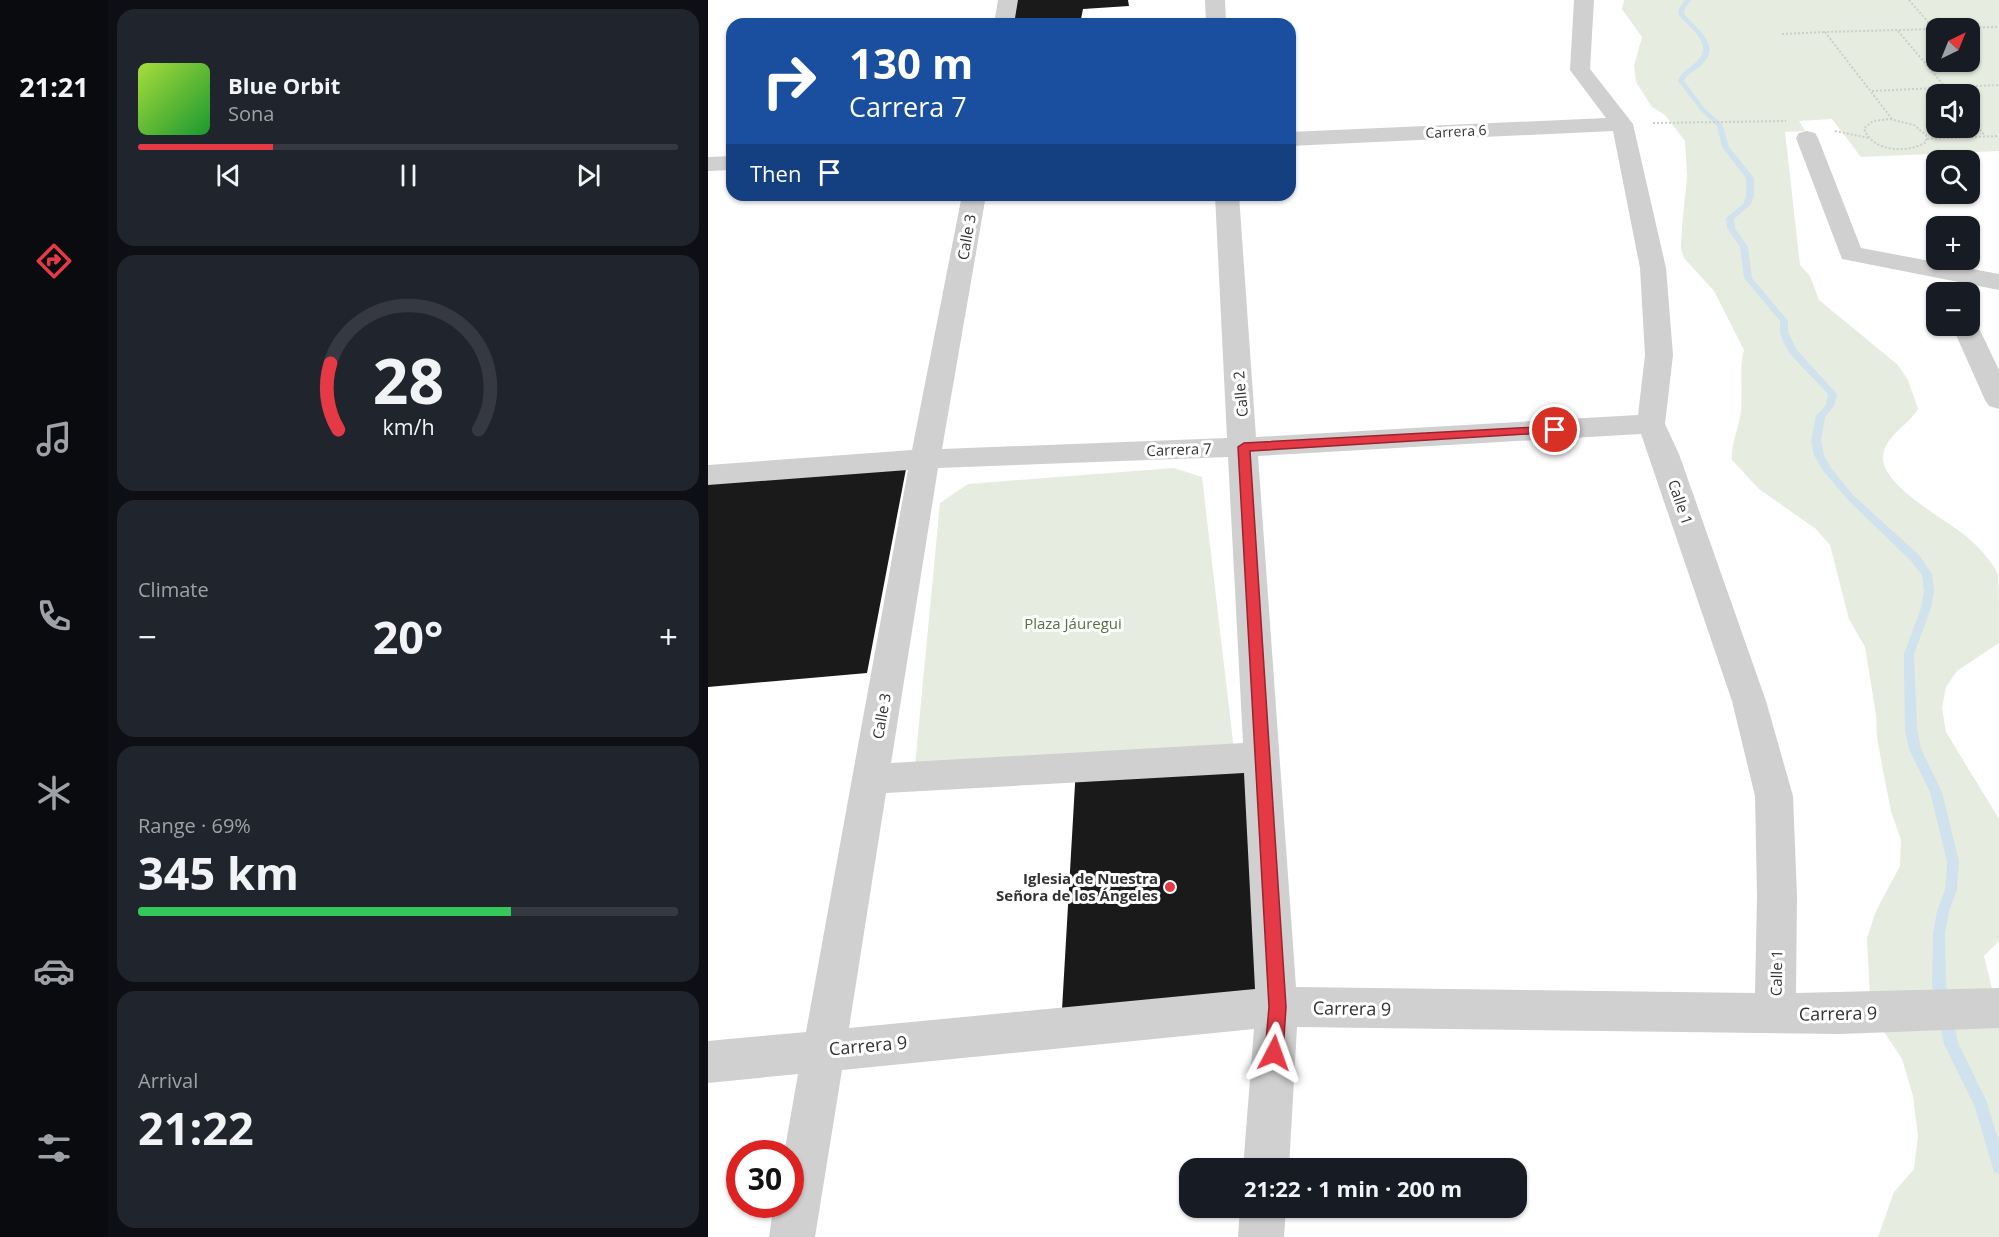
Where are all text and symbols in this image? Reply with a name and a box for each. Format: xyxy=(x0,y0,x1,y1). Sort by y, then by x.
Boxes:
north arrow xyxy=(1926,18,1980,72)
map controls xyxy=(1926,18,1980,336)
text: 130 m xyxy=(849,34,973,91)
icon: right xyxy=(750,42,828,120)
text: 21:21 xyxy=(19,68,89,105)
text: Blue Orbit xyxy=(228,70,340,100)
button: sound xyxy=(1926,84,1980,138)
text: Carrera 7 xyxy=(849,88,967,125)
text: Sona xyxy=(228,100,274,127)
street label: Carrera 6 xyxy=(1425,120,1487,142)
button: search xyxy=(1926,150,1980,204)
icon: arrive xyxy=(813,156,846,189)
text: Then xyxy=(750,158,801,188)
icon: previous xyxy=(212,159,245,192)
icon: pause xyxy=(392,159,425,192)
icon: next xyxy=(572,159,605,192)
street label: Calle 3 xyxy=(952,212,980,262)
button: + xyxy=(1926,216,1980,270)
icon: directions xyxy=(33,240,75,282)
button: − xyxy=(1926,282,1980,336)
text: 28 xyxy=(372,337,444,422)
street label: Calle 2 xyxy=(1228,370,1252,418)
pin xyxy=(1529,404,1580,455)
text: km/h xyxy=(382,412,434,441)
icon: arrive xyxy=(1538,413,1571,446)
icon: music xyxy=(33,418,75,460)
street label: Carrera 7 xyxy=(1146,438,1212,460)
street label: Calle 1 xyxy=(1664,477,1698,527)
text: Climate xyxy=(138,576,209,603)
icon: phone xyxy=(33,595,75,637)
text: 20° xyxy=(373,606,443,667)
park label: Plaza Jáuregui xyxy=(1024,613,1122,633)
text: − xyxy=(138,614,157,659)
text: + xyxy=(659,614,678,659)
street label: Calle 3 xyxy=(867,691,895,741)
icon: climate xyxy=(33,772,75,814)
text: Range · 69% xyxy=(138,812,251,839)
text: 345 km xyxy=(138,842,299,903)
place label: Iglesia de Nuestra Señora de los Ángeles xyxy=(996,868,1158,905)
marker: Iglesia de Nuestra Señora de los Ángeles xyxy=(1163,880,1177,894)
icon: car xyxy=(33,950,75,992)
street label: Calle 1 xyxy=(1766,950,1786,996)
street label: Carrera 9 xyxy=(1313,995,1391,1021)
street label: Carrera 9 xyxy=(1799,1000,1877,1026)
position arrow xyxy=(1242,1021,1306,1085)
street label: Carrera 9 xyxy=(828,1030,908,1060)
text: Arrival xyxy=(138,1067,198,1094)
text: 21:22 xyxy=(138,1097,254,1158)
icon: filters xyxy=(33,1127,75,1169)
speed limit sign: 30 xyxy=(726,1140,804,1218)
text: 21:22 · 1 min · 200 m xyxy=(1244,1173,1462,1203)

